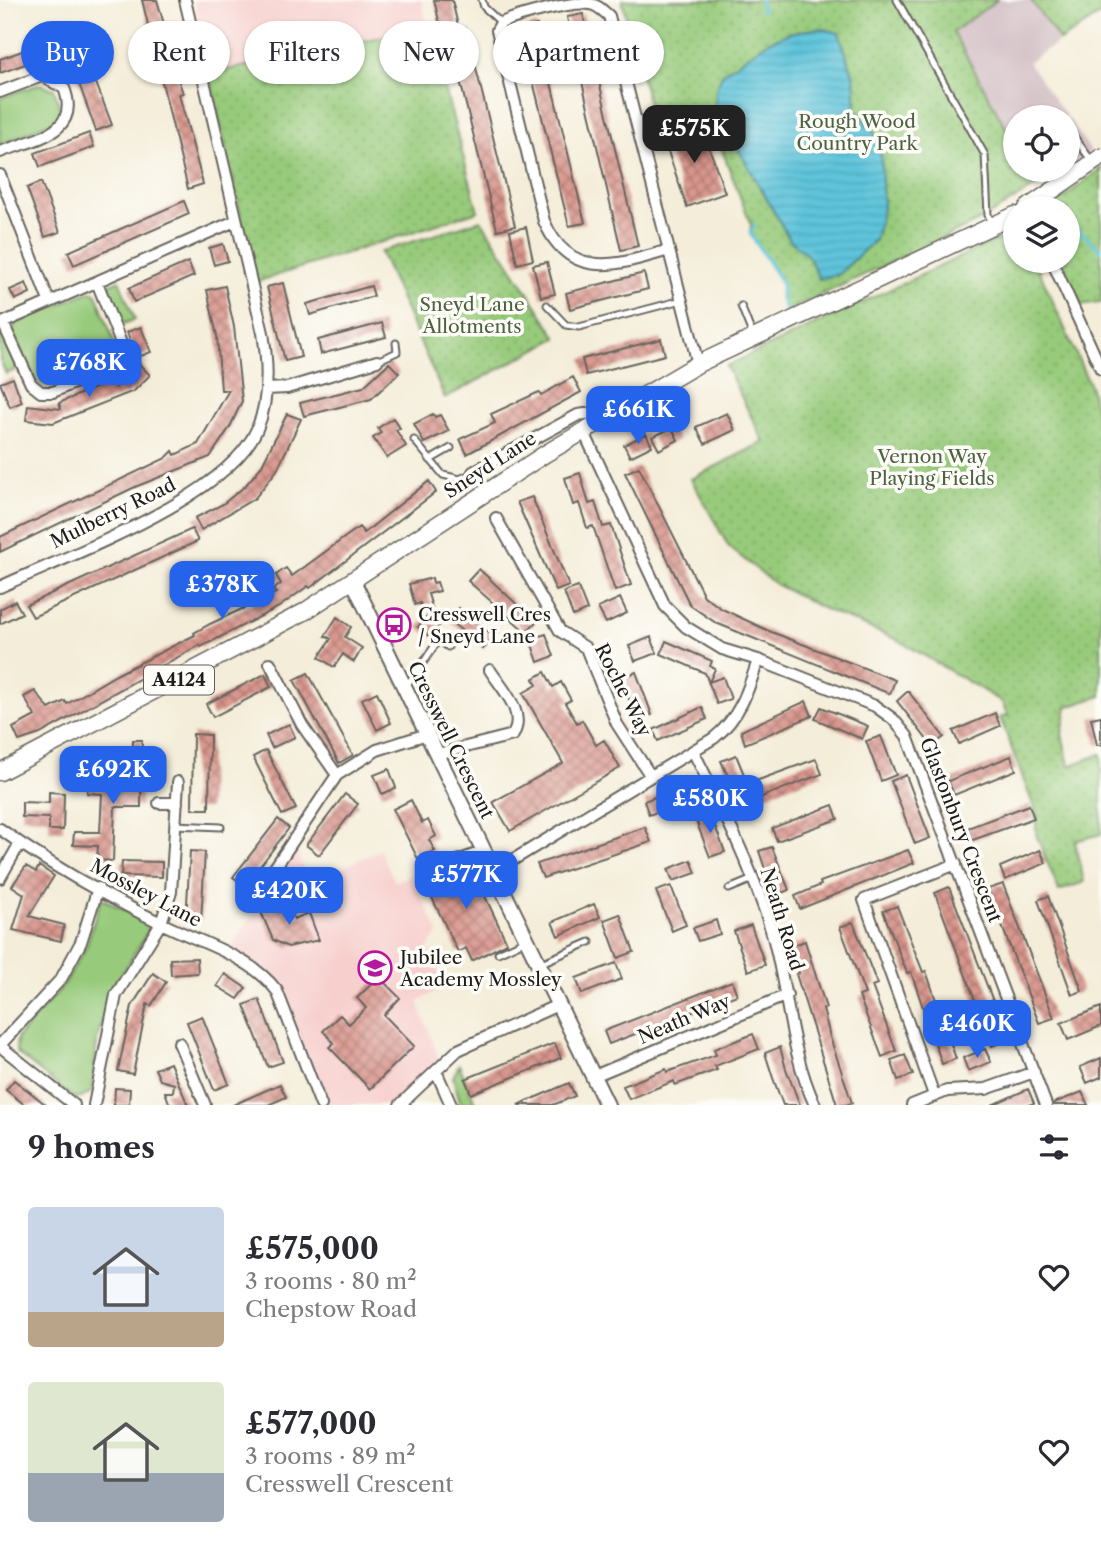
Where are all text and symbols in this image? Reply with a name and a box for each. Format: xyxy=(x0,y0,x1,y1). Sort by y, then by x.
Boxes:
chip: Buy xyxy=(21,21,114,84)
chip: Rent xyxy=(128,21,230,84)
chip: Filters xyxy=(244,21,365,84)
chip: New xyxy=(379,21,479,84)
chip: Apartment xyxy=(493,21,664,84)
map controls xyxy=(1003,105,1080,273)
button: locate xyxy=(1003,105,1080,182)
pin: £575K xyxy=(645,106,743,165)
park label: Rough Wood Country Park xyxy=(797,110,918,155)
text: £575K xyxy=(658,114,730,142)
button: layers xyxy=(1003,196,1080,273)
park label: Sneyd Lane Allotments xyxy=(419,293,525,338)
pin: £768K xyxy=(40,340,138,399)
text: £768K xyxy=(52,348,126,376)
pin: £661K xyxy=(589,386,687,446)
text: £661K xyxy=(602,395,674,423)
street label: Sneyd Lane xyxy=(440,427,540,503)
park label: Vernon Way Playing Fields xyxy=(869,445,995,490)
street label: Mulberry Road xyxy=(47,473,180,553)
pin: £378K xyxy=(173,562,271,621)
text: £378K xyxy=(186,570,259,598)
place label: Cresswell Cres / Sneyd Lane xyxy=(418,603,551,648)
bus stop icon: Cresswell Cres / Sneyd Lane xyxy=(375,606,413,644)
street label: Roche Way xyxy=(590,640,656,741)
street label: Cresswell Crescent xyxy=(403,658,499,823)
road number: A4124 xyxy=(144,666,214,694)
street label: Glastonbury Crescent xyxy=(915,734,1007,926)
pin: £692K xyxy=(64,746,162,806)
text: £692K xyxy=(76,755,150,783)
pin: £580K xyxy=(661,776,759,835)
text: £580K xyxy=(672,784,748,812)
pin: £577K xyxy=(417,852,515,911)
street label: Mossley Lane xyxy=(86,854,206,932)
text: £577K xyxy=(431,860,501,888)
street label: Neath Road xyxy=(755,865,809,974)
pin: £420K xyxy=(240,867,338,927)
text: £420K xyxy=(251,876,327,904)
place label: Jubilee Academy Mossley xyxy=(397,946,562,991)
school or university icon: Jubilee Academy Mossley xyxy=(356,949,394,987)
street label: Neath Way xyxy=(634,989,734,1049)
pin: £460K xyxy=(928,1000,1026,1060)
text: £460K xyxy=(939,1009,1015,1037)
icon: filters xyxy=(1035,1128,1073,1166)
text: 9 homes xyxy=(28,1129,155,1166)
text: £575,000 xyxy=(245,1230,379,1267)
icon: home xyxy=(84,1235,168,1319)
icon: heart xyxy=(1035,1258,1073,1296)
text: 3 rooms · 80 m² xyxy=(245,1267,417,1295)
text: Chepstow Road xyxy=(245,1295,417,1323)
text: £577,000 xyxy=(245,1405,377,1442)
icon: home xyxy=(84,1410,168,1494)
icon: heart xyxy=(1035,1433,1073,1471)
text: 3 rooms · 89 m² xyxy=(245,1442,416,1470)
text: Cresswell Crescent xyxy=(245,1470,453,1498)

